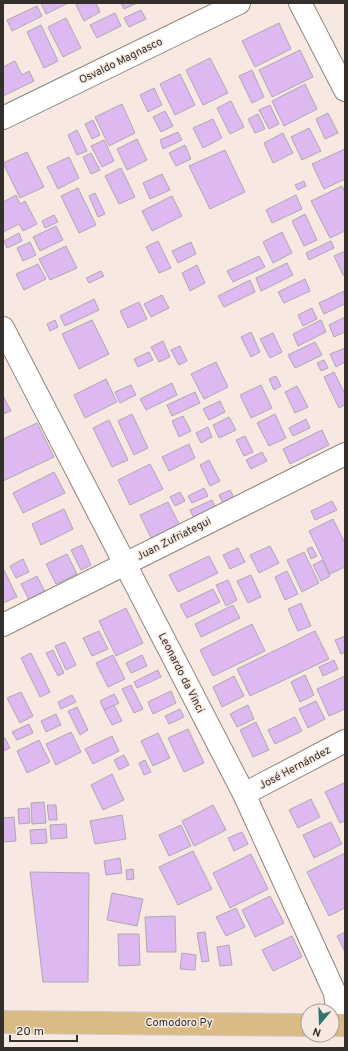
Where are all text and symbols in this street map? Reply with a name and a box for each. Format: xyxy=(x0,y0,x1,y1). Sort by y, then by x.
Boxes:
street label: Osvaldo Magnasco xyxy=(77,35,165,87)
street label: Juan Zufriategui xyxy=(134,514,214,564)
street label: Leonardo da Vinci xyxy=(155,631,207,715)
street label: José Hernández xyxy=(257,743,333,793)
north arrow xyxy=(300,1003,340,1043)
street label: Comodoro Py xyxy=(145,1016,213,1030)
scale bar xyxy=(10,1017,77,1043)
text: 20 m xyxy=(16,1024,44,1040)
text: N xyxy=(311,1024,323,1039)

